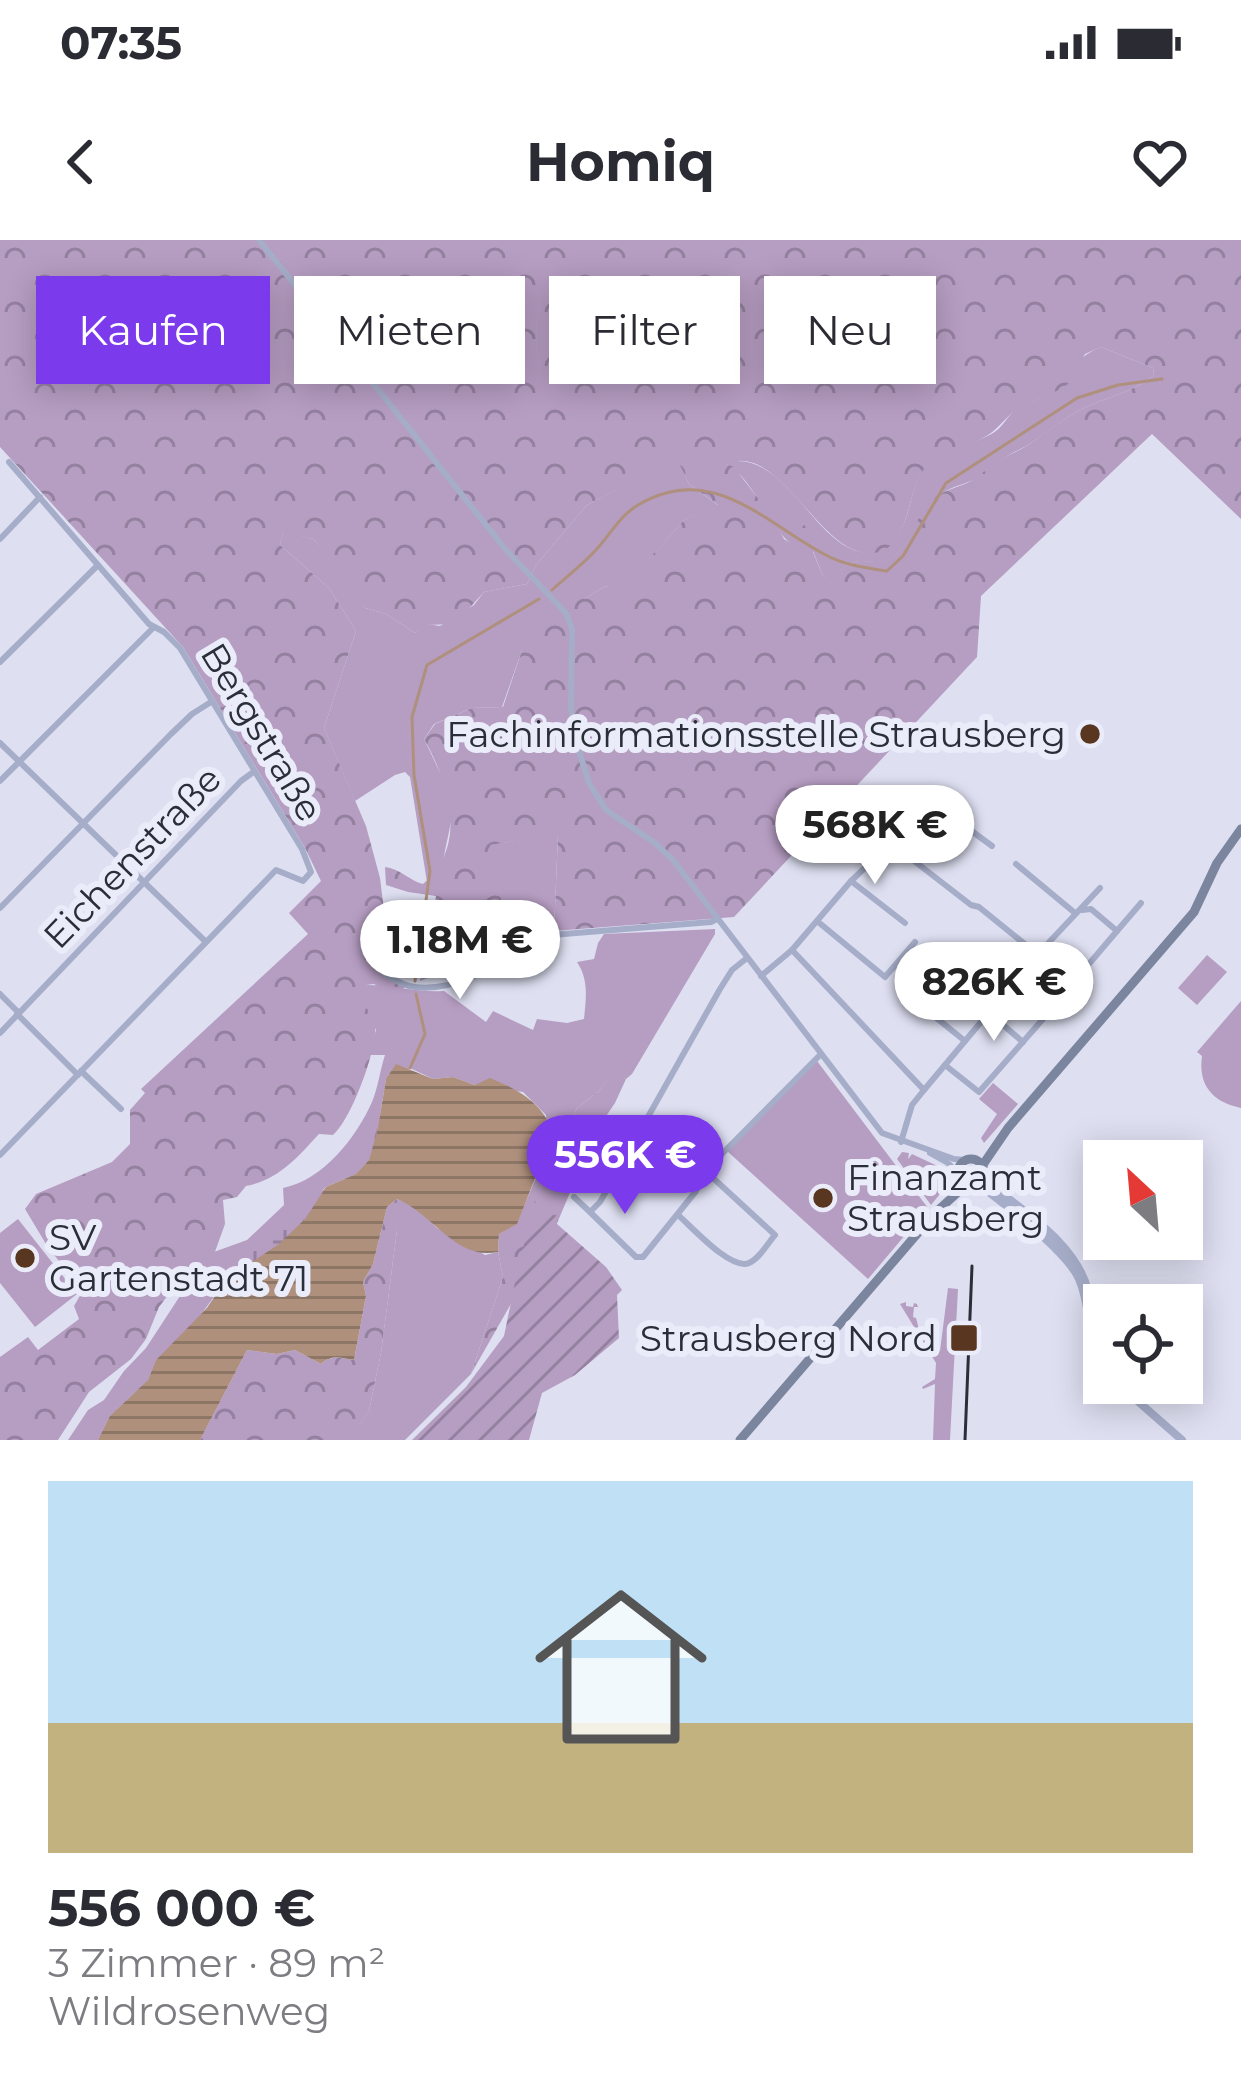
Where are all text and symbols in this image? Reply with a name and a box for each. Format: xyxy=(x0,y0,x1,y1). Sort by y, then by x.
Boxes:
text: 07:35 xyxy=(60,15,182,70)
icon: back xyxy=(48,129,114,195)
text: Homiq xyxy=(526,129,715,195)
icon: heart xyxy=(1127,129,1193,195)
chip: Kaufen xyxy=(36,276,270,384)
chip: Mieten xyxy=(294,276,525,384)
chip: Filter xyxy=(549,276,740,384)
chip: Neu xyxy=(764,276,936,384)
street label: Bergstraße xyxy=(192,635,332,829)
place label: Fachinformationsstelle Strausberg xyxy=(446,712,1066,756)
marker: Fachinformationsstelle Strausberg xyxy=(1077,721,1103,747)
street label: Eichenstraße xyxy=(34,757,230,957)
pin: 568K € xyxy=(777,785,973,887)
text: 568K € xyxy=(802,800,948,848)
pin: 1.18M € xyxy=(349,900,571,1002)
text: 1.18M € xyxy=(387,915,533,963)
pin: 826K € xyxy=(896,942,1092,1044)
text: 826K € xyxy=(921,957,1067,1005)
pin: 556K € xyxy=(527,1115,723,1217)
text: 556K € xyxy=(554,1130,696,1178)
north arrow xyxy=(1083,1140,1203,1260)
map controls xyxy=(1083,1140,1203,1404)
place label: Finanzamt Strausberg xyxy=(847,1155,1045,1240)
marker: Finanzamt Strausberg xyxy=(810,1185,836,1211)
place label: SV Gartenstadt 71 xyxy=(49,1215,308,1300)
marker: SV Gartenstadt 71 xyxy=(12,1245,38,1271)
button: locate xyxy=(1083,1284,1203,1404)
place label: Strausberg Nord xyxy=(640,1316,937,1360)
marker: Strausberg Nord xyxy=(948,1322,980,1354)
icon: home xyxy=(513,1559,729,1775)
text: 556 000 € xyxy=(48,1877,315,1939)
text: 3 Zimmer · 89 m² xyxy=(48,1939,385,1987)
text: Wildrosenweg xyxy=(48,1987,330,2035)

